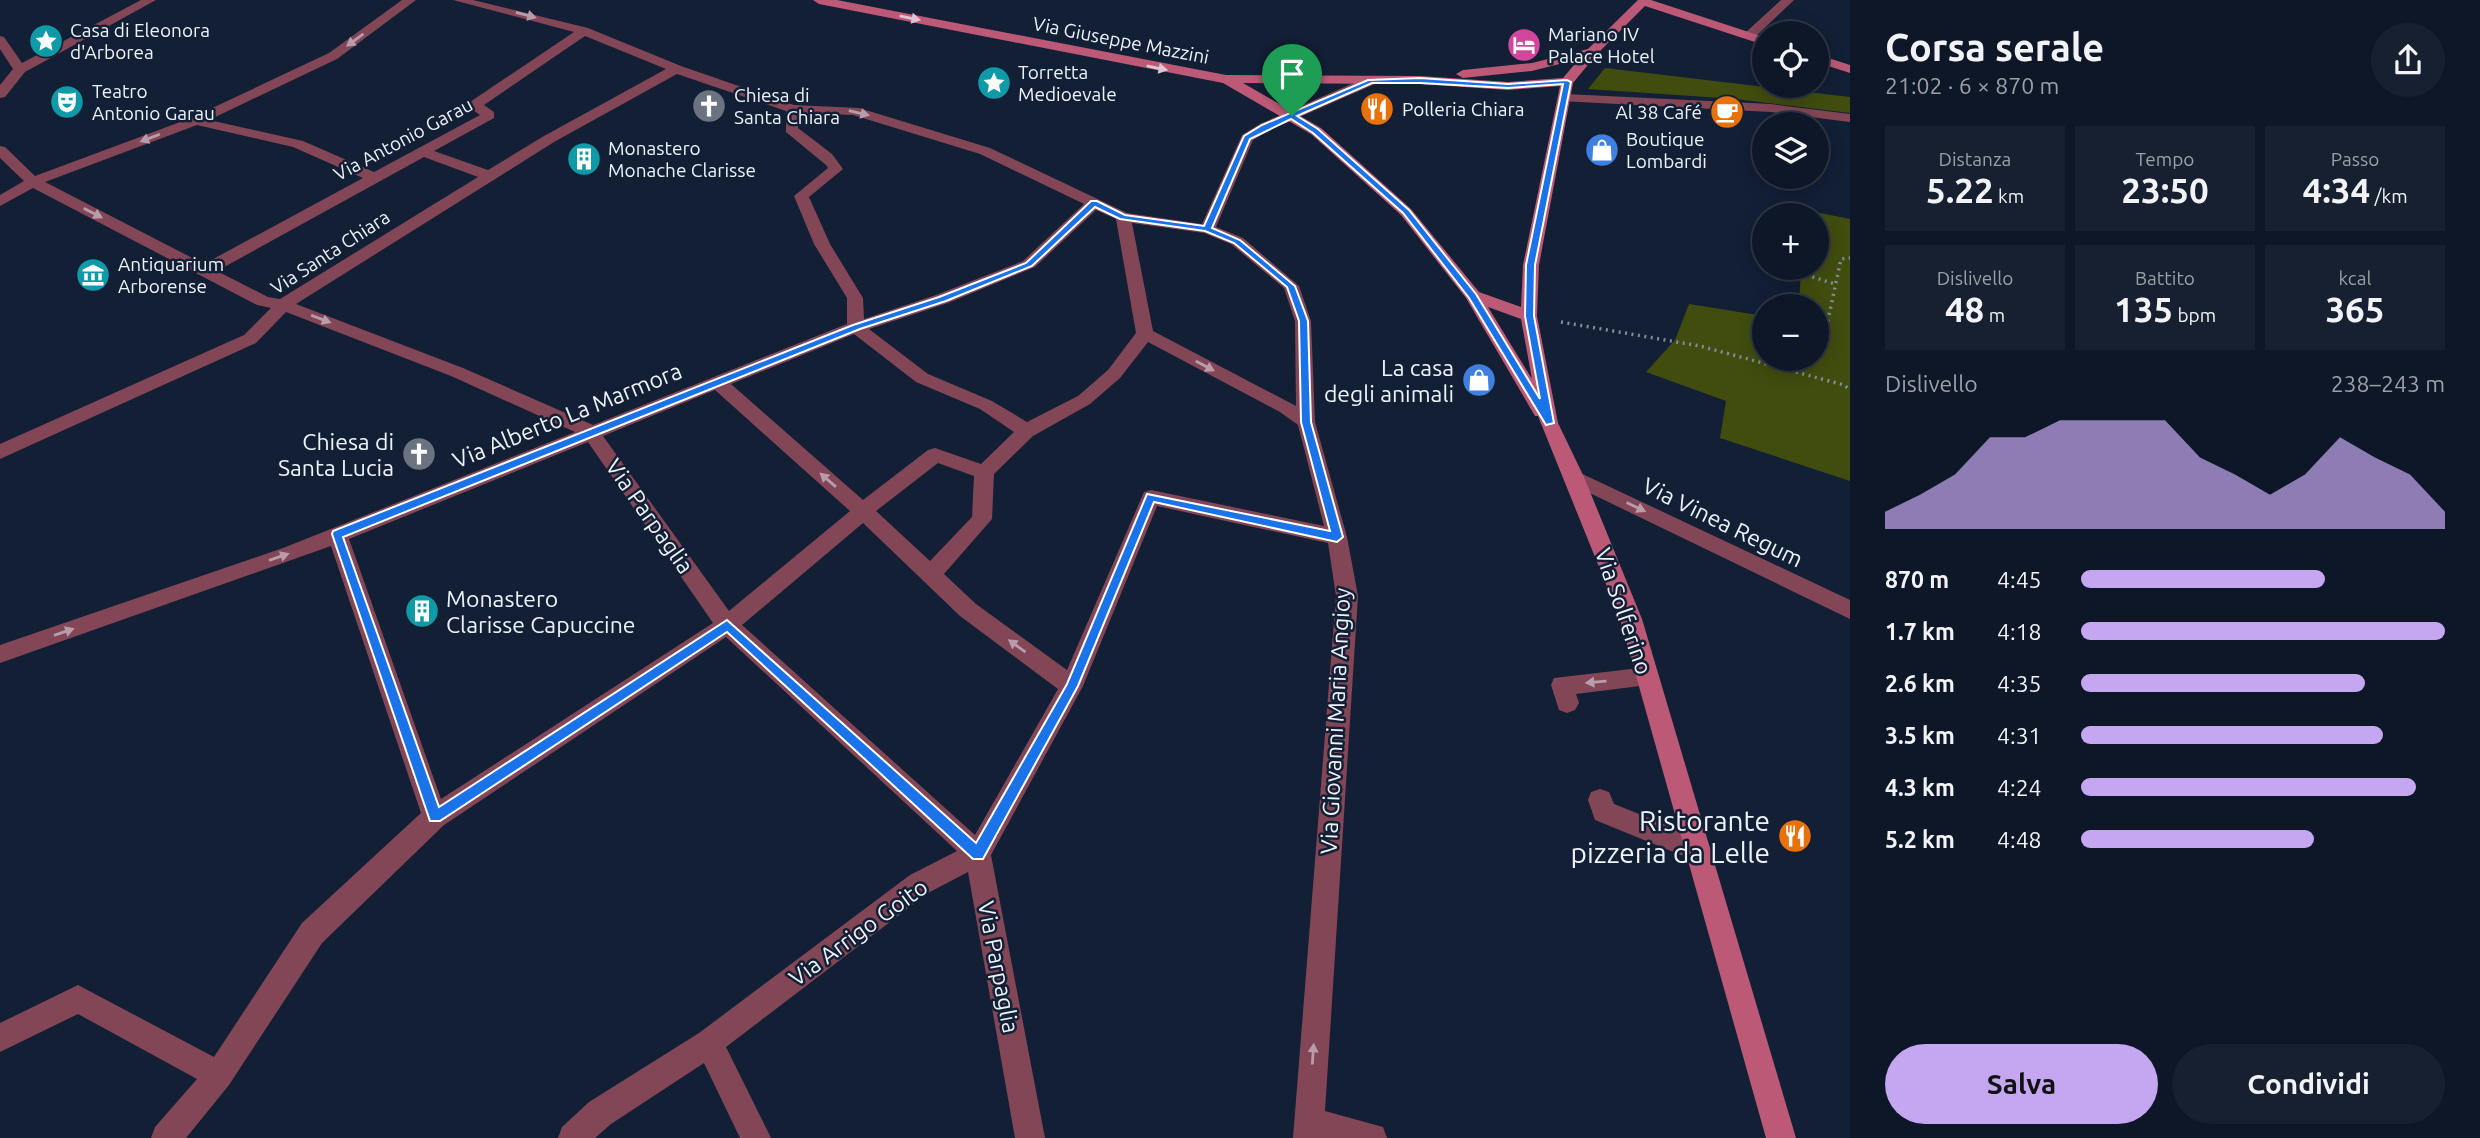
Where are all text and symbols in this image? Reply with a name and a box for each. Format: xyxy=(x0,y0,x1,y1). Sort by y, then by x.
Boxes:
one-way arrow xyxy=(516,11,537,21)
street label: Via Giuseppe Mazzini xyxy=(1031,12,1211,68)
one-way arrow xyxy=(899,13,921,24)
place label: Casa di Eleonora d'Arborea xyxy=(70,19,210,63)
map controls xyxy=(1752,21,1829,371)
button: locate xyxy=(1752,21,1829,98)
place icon: Casa di Eleonora d'Arborea xyxy=(27,22,65,60)
place label: Mariano IV Palace Hotel xyxy=(1548,23,1655,67)
button: share xyxy=(2371,23,2445,97)
hotel icon: Mariano IV Palace Hotel xyxy=(1505,26,1543,64)
text: Corsa serale xyxy=(1885,26,2104,68)
one-way arrow xyxy=(346,33,364,47)
pin xyxy=(1262,44,1322,116)
icon: arrive xyxy=(1273,55,1311,93)
place label: Torretta Medioevale xyxy=(1018,61,1117,105)
one-way arrow xyxy=(1146,62,1168,73)
place icon: Torretta Medioevale xyxy=(975,64,1013,102)
text: 21:02 · 6 × 870 m xyxy=(1885,73,2059,98)
place label: Teatro Antonio Garau xyxy=(92,80,215,124)
theatre icon: Teatro Antonio Garau xyxy=(48,83,86,121)
place label: Chiesa di Santa Chiara xyxy=(734,84,840,128)
church icon: Chiesa di Santa Chiara xyxy=(690,87,728,125)
restaurant icon: Polleria Chiara xyxy=(1358,90,1396,128)
street label: Via Antonio Garau xyxy=(330,93,476,185)
cafe icon: Al 38 Café xyxy=(1708,93,1746,131)
place label: Polleria Chiara xyxy=(1402,98,1524,120)
place label: Al 38 Café xyxy=(1615,101,1702,123)
one-way arrow xyxy=(849,108,871,119)
button: layers xyxy=(1752,112,1829,189)
place label: Boutique Lombardi xyxy=(1626,128,1707,172)
shop icon: Boutique Lombardi xyxy=(1583,131,1621,169)
one-way arrow xyxy=(139,133,160,144)
place label: Monastero Monache Clarisse xyxy=(608,137,756,181)
building icon: Monastero Monache Clarisse xyxy=(565,140,603,178)
text: Distanza xyxy=(1939,148,2011,170)
text: Tempo xyxy=(2136,148,2194,170)
text: Passo xyxy=(2331,148,2379,170)
text: 5.22 xyxy=(1926,170,1994,210)
text: 23:50 xyxy=(2121,170,2209,210)
text: 4:34 xyxy=(2302,170,2370,210)
text: km xyxy=(1994,185,2024,207)
text: /km xyxy=(2370,185,2408,207)
button: + xyxy=(1752,203,1829,280)
street label: Via Santa Chiara xyxy=(266,205,394,299)
one-way arrow xyxy=(83,208,103,219)
place label: Antiquarium Arborense xyxy=(118,253,224,297)
museum icon: Antiquarium Arborense xyxy=(74,256,112,294)
text: Dislivello xyxy=(1937,267,2013,289)
text: Battito xyxy=(2135,267,2195,289)
text: kcal xyxy=(2339,267,2371,289)
text: 48 xyxy=(1945,289,1984,329)
text: 135 xyxy=(2114,289,2173,329)
text: 365 xyxy=(2325,289,2385,329)
button: − xyxy=(1752,294,1829,371)
text: m xyxy=(1984,304,2005,326)
text: bpm xyxy=(2173,304,2216,326)
one-way arrow xyxy=(310,314,331,325)
place label: La casa degli animali xyxy=(1324,355,1454,406)
street label: Via Alberto La Marmora xyxy=(449,358,685,472)
one-way arrow xyxy=(1195,360,1215,372)
shop icon: La casa degli animali xyxy=(1460,361,1498,399)
text: Dislivello xyxy=(1885,371,1978,396)
text: 238–243 m xyxy=(2331,371,2445,396)
place label: Chiesa di Santa Lucia xyxy=(278,429,394,480)
church icon: Chiesa di Santa Lucia xyxy=(400,435,438,473)
street label: Via Parpaglia xyxy=(601,454,699,578)
one-way arrow xyxy=(819,472,837,488)
street label: Via Vinea Regum xyxy=(1639,472,1807,572)
one-way arrow xyxy=(1626,501,1646,512)
street label: Via Solferino xyxy=(1591,545,1657,677)
one-way arrow xyxy=(269,551,290,562)
text: 870 m xyxy=(1885,567,1949,592)
text: 4:45 xyxy=(1997,567,2042,592)
place label: Monastero Clarisse Capuccine xyxy=(446,586,636,637)
street label: Via Giovanni Maria Angioy xyxy=(1316,587,1354,855)
building icon: Monastero Clarisse Capuccine xyxy=(403,592,441,630)
text: 1.7 km xyxy=(1885,619,1955,644)
text: 4:18 xyxy=(1997,619,2042,644)
one-way arrow xyxy=(54,626,75,637)
one-way arrow xyxy=(1008,639,1026,653)
text: 2.6 km xyxy=(1885,671,1955,696)
text: 4:35 xyxy=(1997,671,2042,696)
one-way arrow xyxy=(1585,677,1607,688)
text: 3.5 km xyxy=(1885,723,1955,748)
text: 4:31 xyxy=(1997,723,2042,748)
text: 4.3 km xyxy=(1885,775,1955,800)
text: 4:24 xyxy=(1997,775,2042,800)
place label: Ristorante pizzeria da Lelle xyxy=(1571,805,1770,868)
restaurant icon: Ristorante pizzeria da Lelle xyxy=(1776,817,1814,855)
text: 5.2 km xyxy=(1885,827,1955,852)
text: 4:48 xyxy=(1997,827,2042,852)
street label: Via Arrigo Goito xyxy=(784,873,932,991)
street label: Via Parpaglia xyxy=(974,899,1024,1035)
one-way arrow xyxy=(1308,1042,1319,1064)
button: Salva xyxy=(1885,1044,2158,1124)
button: Condividi xyxy=(2172,1044,2445,1124)

